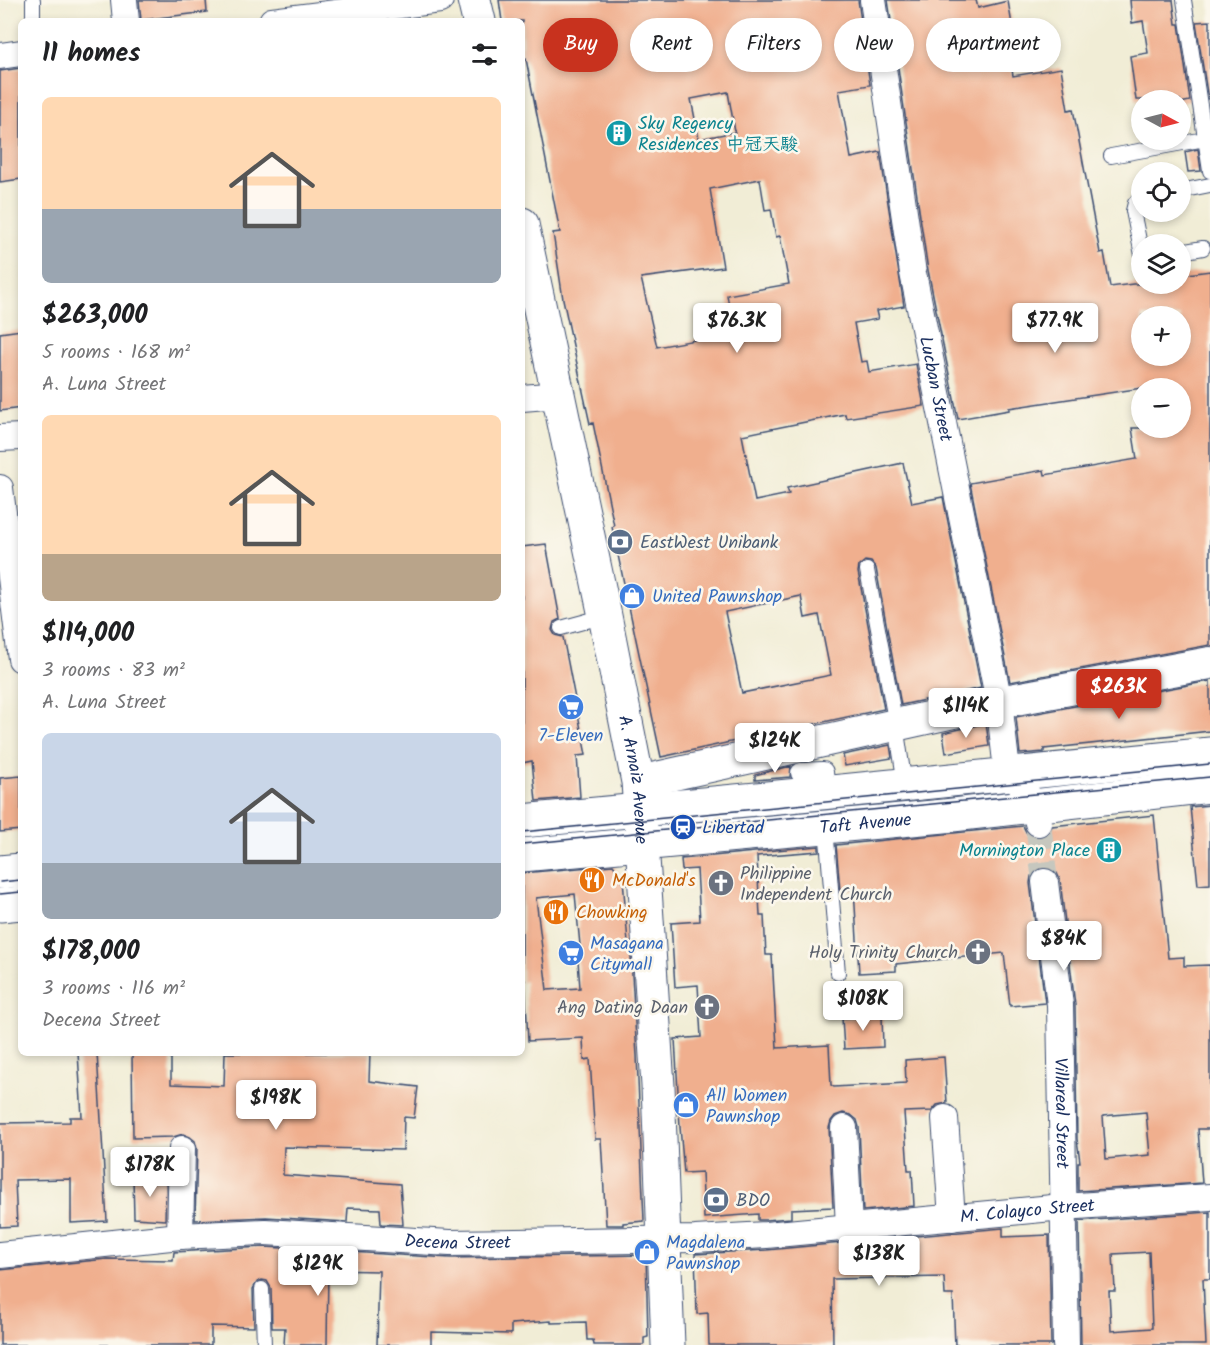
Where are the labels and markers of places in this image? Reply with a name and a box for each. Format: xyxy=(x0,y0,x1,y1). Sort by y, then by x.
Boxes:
place label: Sky Regency Residences 中冠天駿 xyxy=(638,110,798,160)
building icon: Sky Regency Residences 中冠天駿 xyxy=(604,118,634,148)
pin: $76.3K xyxy=(688,303,786,354)
pin: $77.9K xyxy=(1006,303,1104,354)
bank icon: EastWest Unibank xyxy=(605,527,635,557)
place label: EastWest Unibank xyxy=(640,529,779,558)
shop icon: United Pawnshop xyxy=(617,581,647,611)
place label: United Pawnshop xyxy=(652,583,782,612)
pin: $263K xyxy=(1077,669,1161,720)
pin: $114K xyxy=(924,688,1008,739)
supermarket icon: 7-Eleven xyxy=(556,692,586,722)
place label: 7-Eleven xyxy=(539,722,603,751)
pin: $124K xyxy=(733,723,817,774)
station icon: Libertad xyxy=(668,812,698,842)
place label: Libertad xyxy=(702,814,765,843)
building icon: Mornington Place xyxy=(1094,835,1124,865)
place label: Mornington Place xyxy=(959,837,1090,866)
place label: Philippine Independent Church xyxy=(740,860,892,910)
restaurant icon: McDonald's xyxy=(577,865,607,895)
place label: McDonald's xyxy=(612,867,696,896)
church icon: Philippine Independent Church xyxy=(706,868,736,898)
restaurant icon: Chowking xyxy=(541,897,571,927)
place label: Chowking xyxy=(576,899,648,928)
pin: $84K xyxy=(1028,921,1100,972)
place label: Masagana Citymall xyxy=(590,930,664,980)
church icon: Holy Trinity Church xyxy=(963,937,993,967)
supermarket icon: Masagana Citymall xyxy=(556,938,586,968)
place label: Holy Trinity Church xyxy=(809,939,958,968)
pin: $108K xyxy=(821,981,905,1032)
church icon: Ang Dating Daan xyxy=(692,992,722,1022)
place label: Ang Dating Daan xyxy=(557,994,688,1023)
pin: $198K xyxy=(234,1080,318,1131)
place label: All Women Pawnshop xyxy=(706,1082,787,1132)
shop icon: All Women Pawnshop xyxy=(671,1090,701,1120)
pin: $178K xyxy=(108,1147,192,1198)
bank icon: BDO xyxy=(701,1185,731,1215)
place label: BDO xyxy=(736,1187,770,1216)
place label: Magdalena Pawnshop xyxy=(666,1229,745,1279)
pin: $138K xyxy=(837,1236,921,1287)
shop icon: Magdalena Pawnshop xyxy=(632,1237,662,1267)
pin: $129K xyxy=(276,1246,360,1297)

